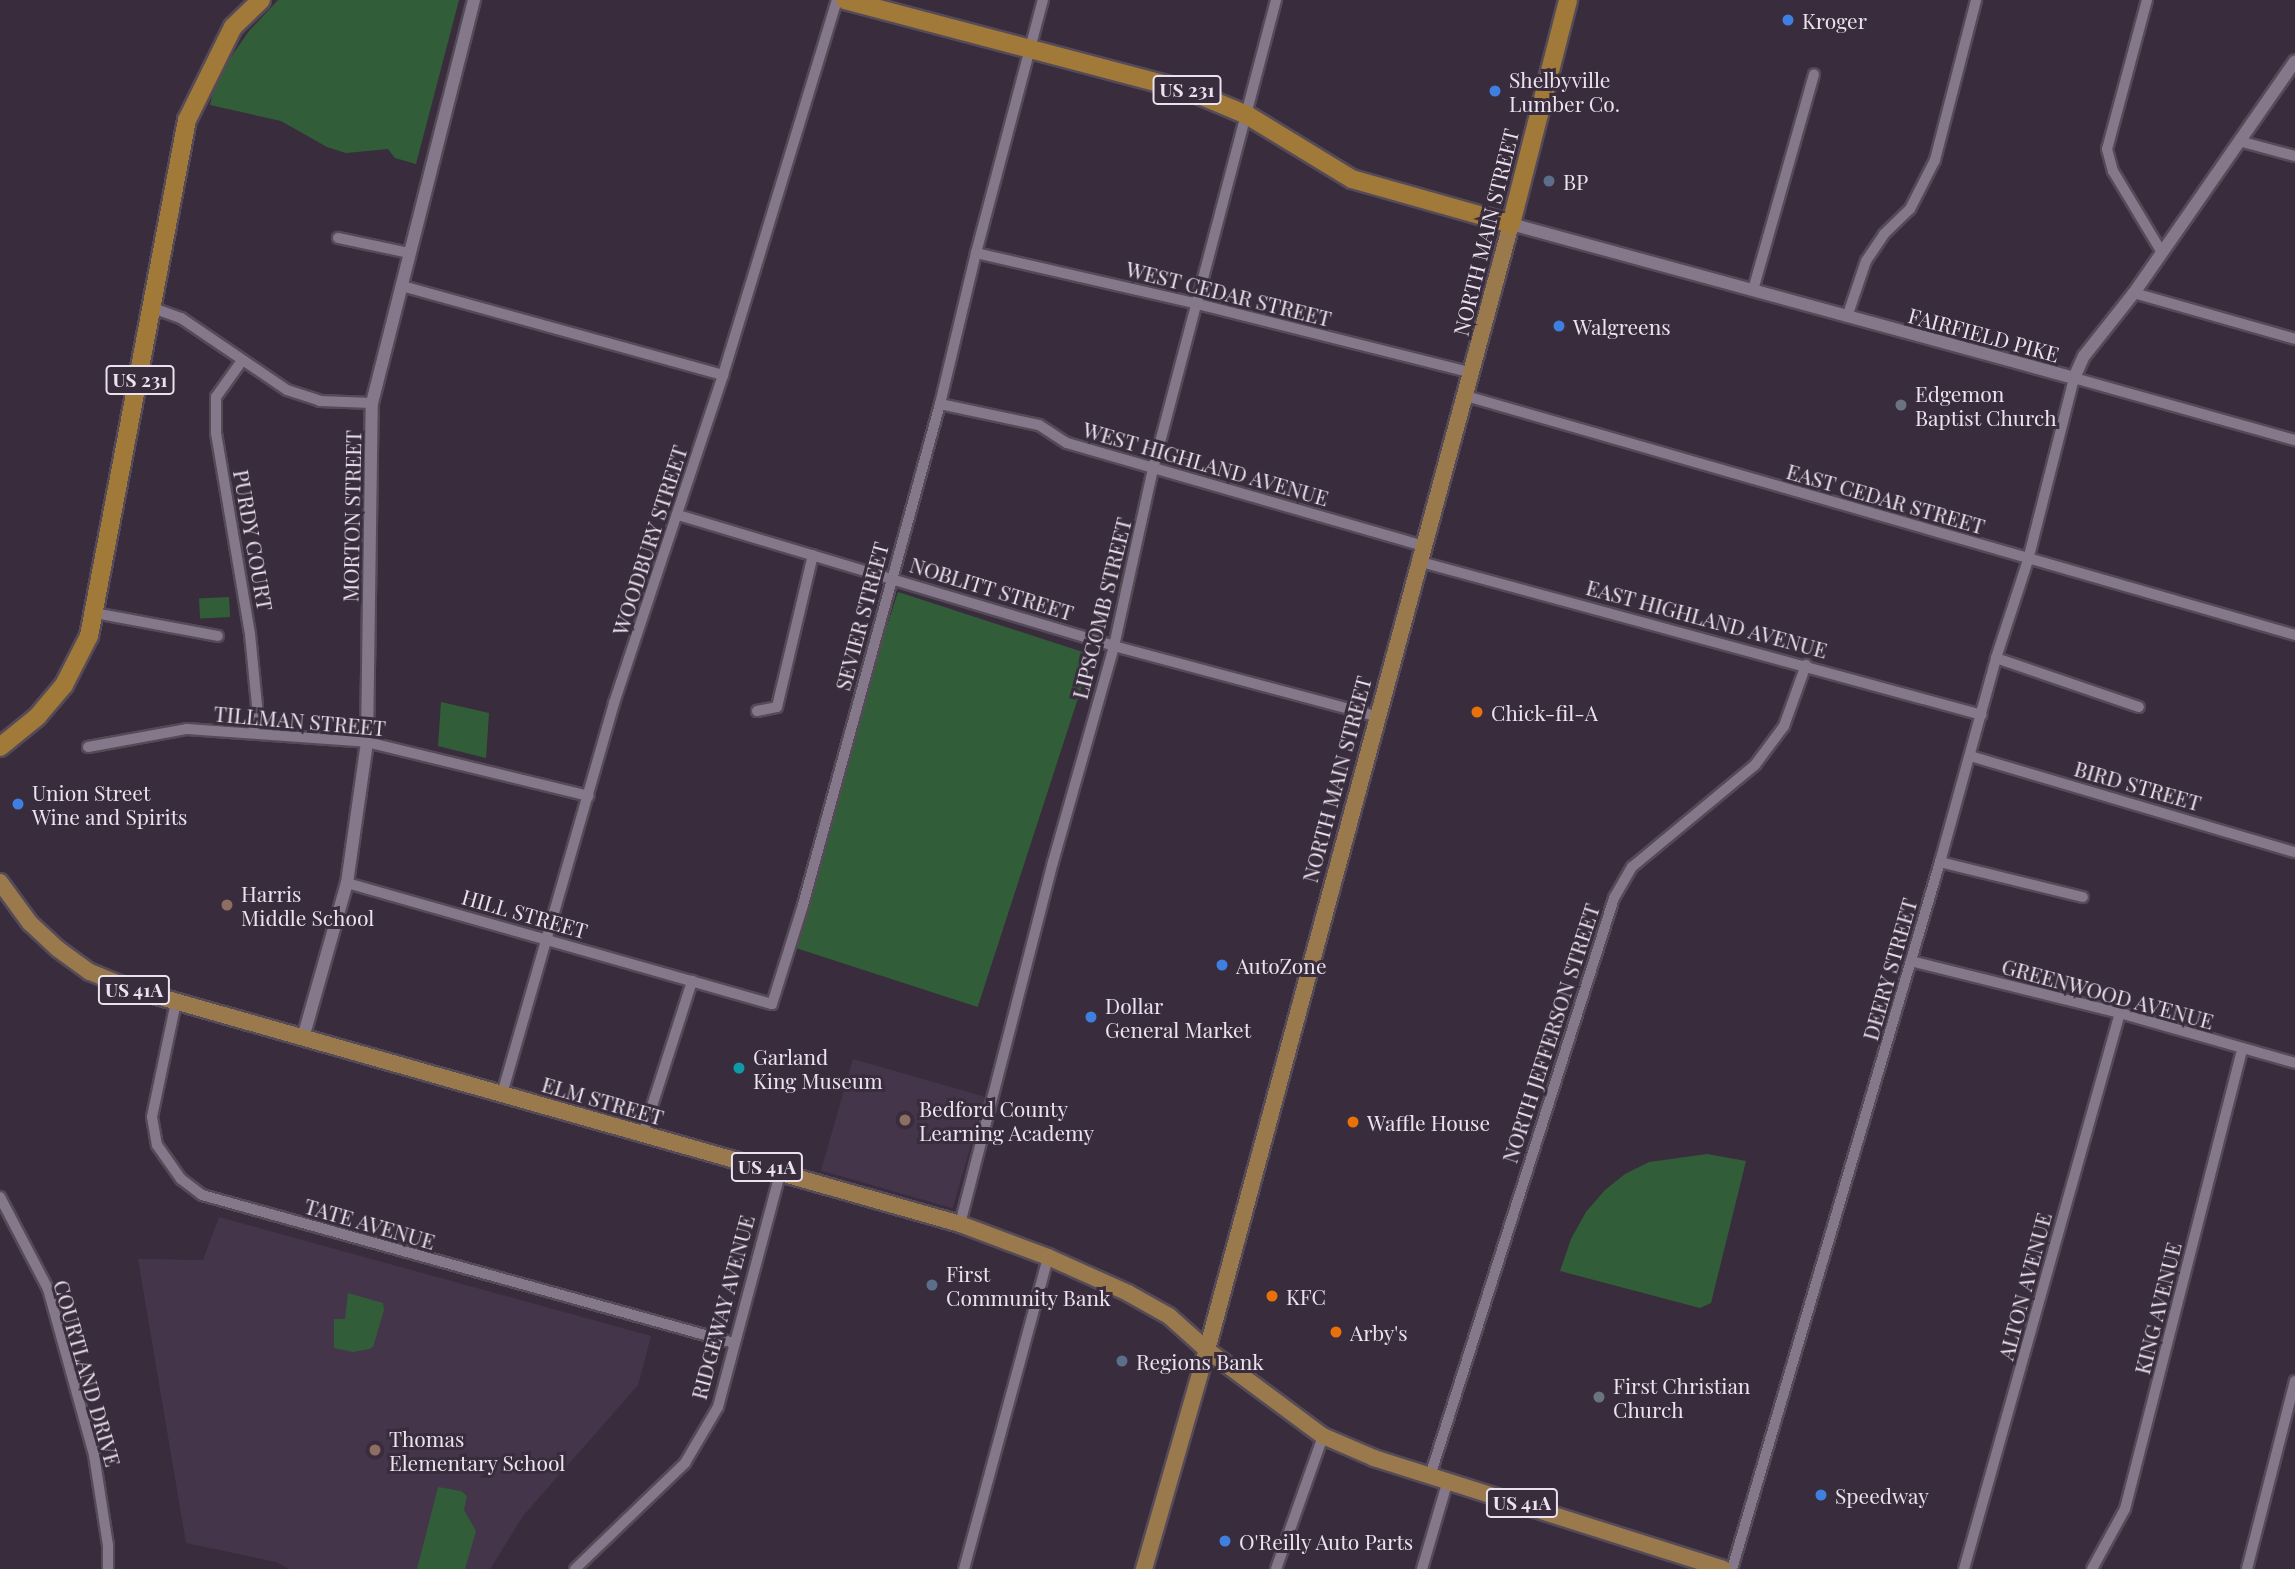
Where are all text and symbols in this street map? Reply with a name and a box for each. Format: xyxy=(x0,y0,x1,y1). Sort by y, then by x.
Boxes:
place label: Kroger xyxy=(1802,7,1867,33)
marker: Kroger xyxy=(1780,12,1796,28)
place label: Shelbyville Lumber Co. xyxy=(1509,66,1620,116)
road number: US 231 xyxy=(1152,74,1222,106)
marker: Shelbyville Lumber Co. xyxy=(1487,83,1503,99)
street label: NORTH MAIN STREET xyxy=(1447,126,1523,338)
place label: BP xyxy=(1563,168,1588,194)
marker: BP xyxy=(1541,173,1557,189)
street label: WEST CEDAR STREET xyxy=(1123,255,1335,331)
street label: FAIRFIELD PIKE xyxy=(1906,302,2062,366)
place label: Walgreens xyxy=(1573,313,1671,339)
marker: Walgreens xyxy=(1551,318,1567,334)
road number: US 231 xyxy=(105,364,175,396)
place label: Edgemon Baptist Church xyxy=(1915,380,2057,430)
marker: Edgemon Baptist Church xyxy=(1893,397,1909,413)
street label: WEST HIGHLAND AVENUE xyxy=(1080,416,1332,510)
street label: MORTON STREET xyxy=(337,430,365,602)
street label: WOODBURY STREET xyxy=(606,442,692,638)
street label: EAST CEDAR STREET xyxy=(1784,458,1988,538)
street label: PURDY COURT xyxy=(229,467,279,613)
street label: LIPSCOMB STREET xyxy=(1066,515,1136,701)
street label: SEVIER STREET xyxy=(829,539,893,693)
street label: NOBLITT STREET xyxy=(907,551,1077,625)
street label: EAST HIGHLAND AVENUE xyxy=(1583,574,1831,662)
street label: NORTH MAIN STREET xyxy=(1296,673,1376,885)
place label: Chick-fil-A xyxy=(1491,699,1598,725)
street label: TILLMAN STREET xyxy=(213,700,387,740)
marker: Chick-fil-A xyxy=(1469,704,1485,720)
street label: BIRD STREET xyxy=(2072,755,2204,815)
place label: Union Street Wine and Spirits xyxy=(32,779,187,829)
marker: Union Street Wine and Spirits xyxy=(10,796,26,812)
place label: Harris Middle School xyxy=(241,880,374,930)
street label: HILL STREET xyxy=(459,883,591,943)
street label: DEERY STREET xyxy=(1857,895,1921,1043)
marker: Harris Middle School xyxy=(219,897,235,913)
street label: NORTH JEFFERSON STREET xyxy=(1496,900,1604,1166)
place label: AutoZone xyxy=(1236,952,1327,978)
street label: GREENWOOD AVENUE xyxy=(1999,952,2217,1034)
marker: AutoZone xyxy=(1214,957,1230,973)
road number: US 41A xyxy=(97,974,171,1006)
place label: Dollar General Market xyxy=(1105,992,1251,1042)
marker: Dollar General Market xyxy=(1083,1009,1099,1025)
place label: Garland King Museum xyxy=(753,1043,883,1093)
marker: Garland King Museum xyxy=(731,1060,747,1076)
street label: ELM STREET xyxy=(539,1071,667,1129)
place label: Bedford County Learning Academy xyxy=(919,1095,1095,1145)
place label: Waffle House xyxy=(1367,1109,1490,1135)
marker: Bedford County Learning Academy xyxy=(897,1112,913,1128)
marker: Waffle House xyxy=(1345,1114,1361,1130)
road number: US 41A xyxy=(730,1152,804,1182)
street label: TATE AVENUE xyxy=(301,1192,439,1254)
street label: ALTON AVENUE xyxy=(1992,1209,2056,1363)
street label: RIDGEWAY AVENUE xyxy=(685,1211,759,1403)
street label: KING AVENUE xyxy=(2128,1239,2186,1377)
place label: First Community Bank xyxy=(946,1260,1111,1310)
street label: COURTLAND DRIVE xyxy=(49,1277,127,1469)
marker: First Community Bank xyxy=(924,1277,940,1293)
place label: KFC xyxy=(1286,1283,1326,1309)
marker: KFC xyxy=(1264,1288,1280,1304)
place label: Arby's xyxy=(1350,1319,1408,1345)
marker: Arby's xyxy=(1328,1324,1344,1340)
place label: Regions Bank xyxy=(1136,1348,1264,1374)
marker: Regions Bank xyxy=(1114,1353,1130,1369)
place label: First Christian Church xyxy=(1613,1372,1751,1422)
marker: First Christian Church xyxy=(1591,1389,1607,1405)
place label: Thomas Elementary School xyxy=(389,1425,566,1475)
marker: Thomas Elementary School xyxy=(367,1442,383,1458)
place label: Speedway xyxy=(1835,1482,1929,1508)
marker: Speedway xyxy=(1813,1487,1829,1503)
road number: US 41A xyxy=(1485,1488,1559,1518)
place label: O'Reilly Auto Parts xyxy=(1239,1528,1414,1554)
marker: O'Reilly Auto Parts xyxy=(1217,1533,1233,1549)

